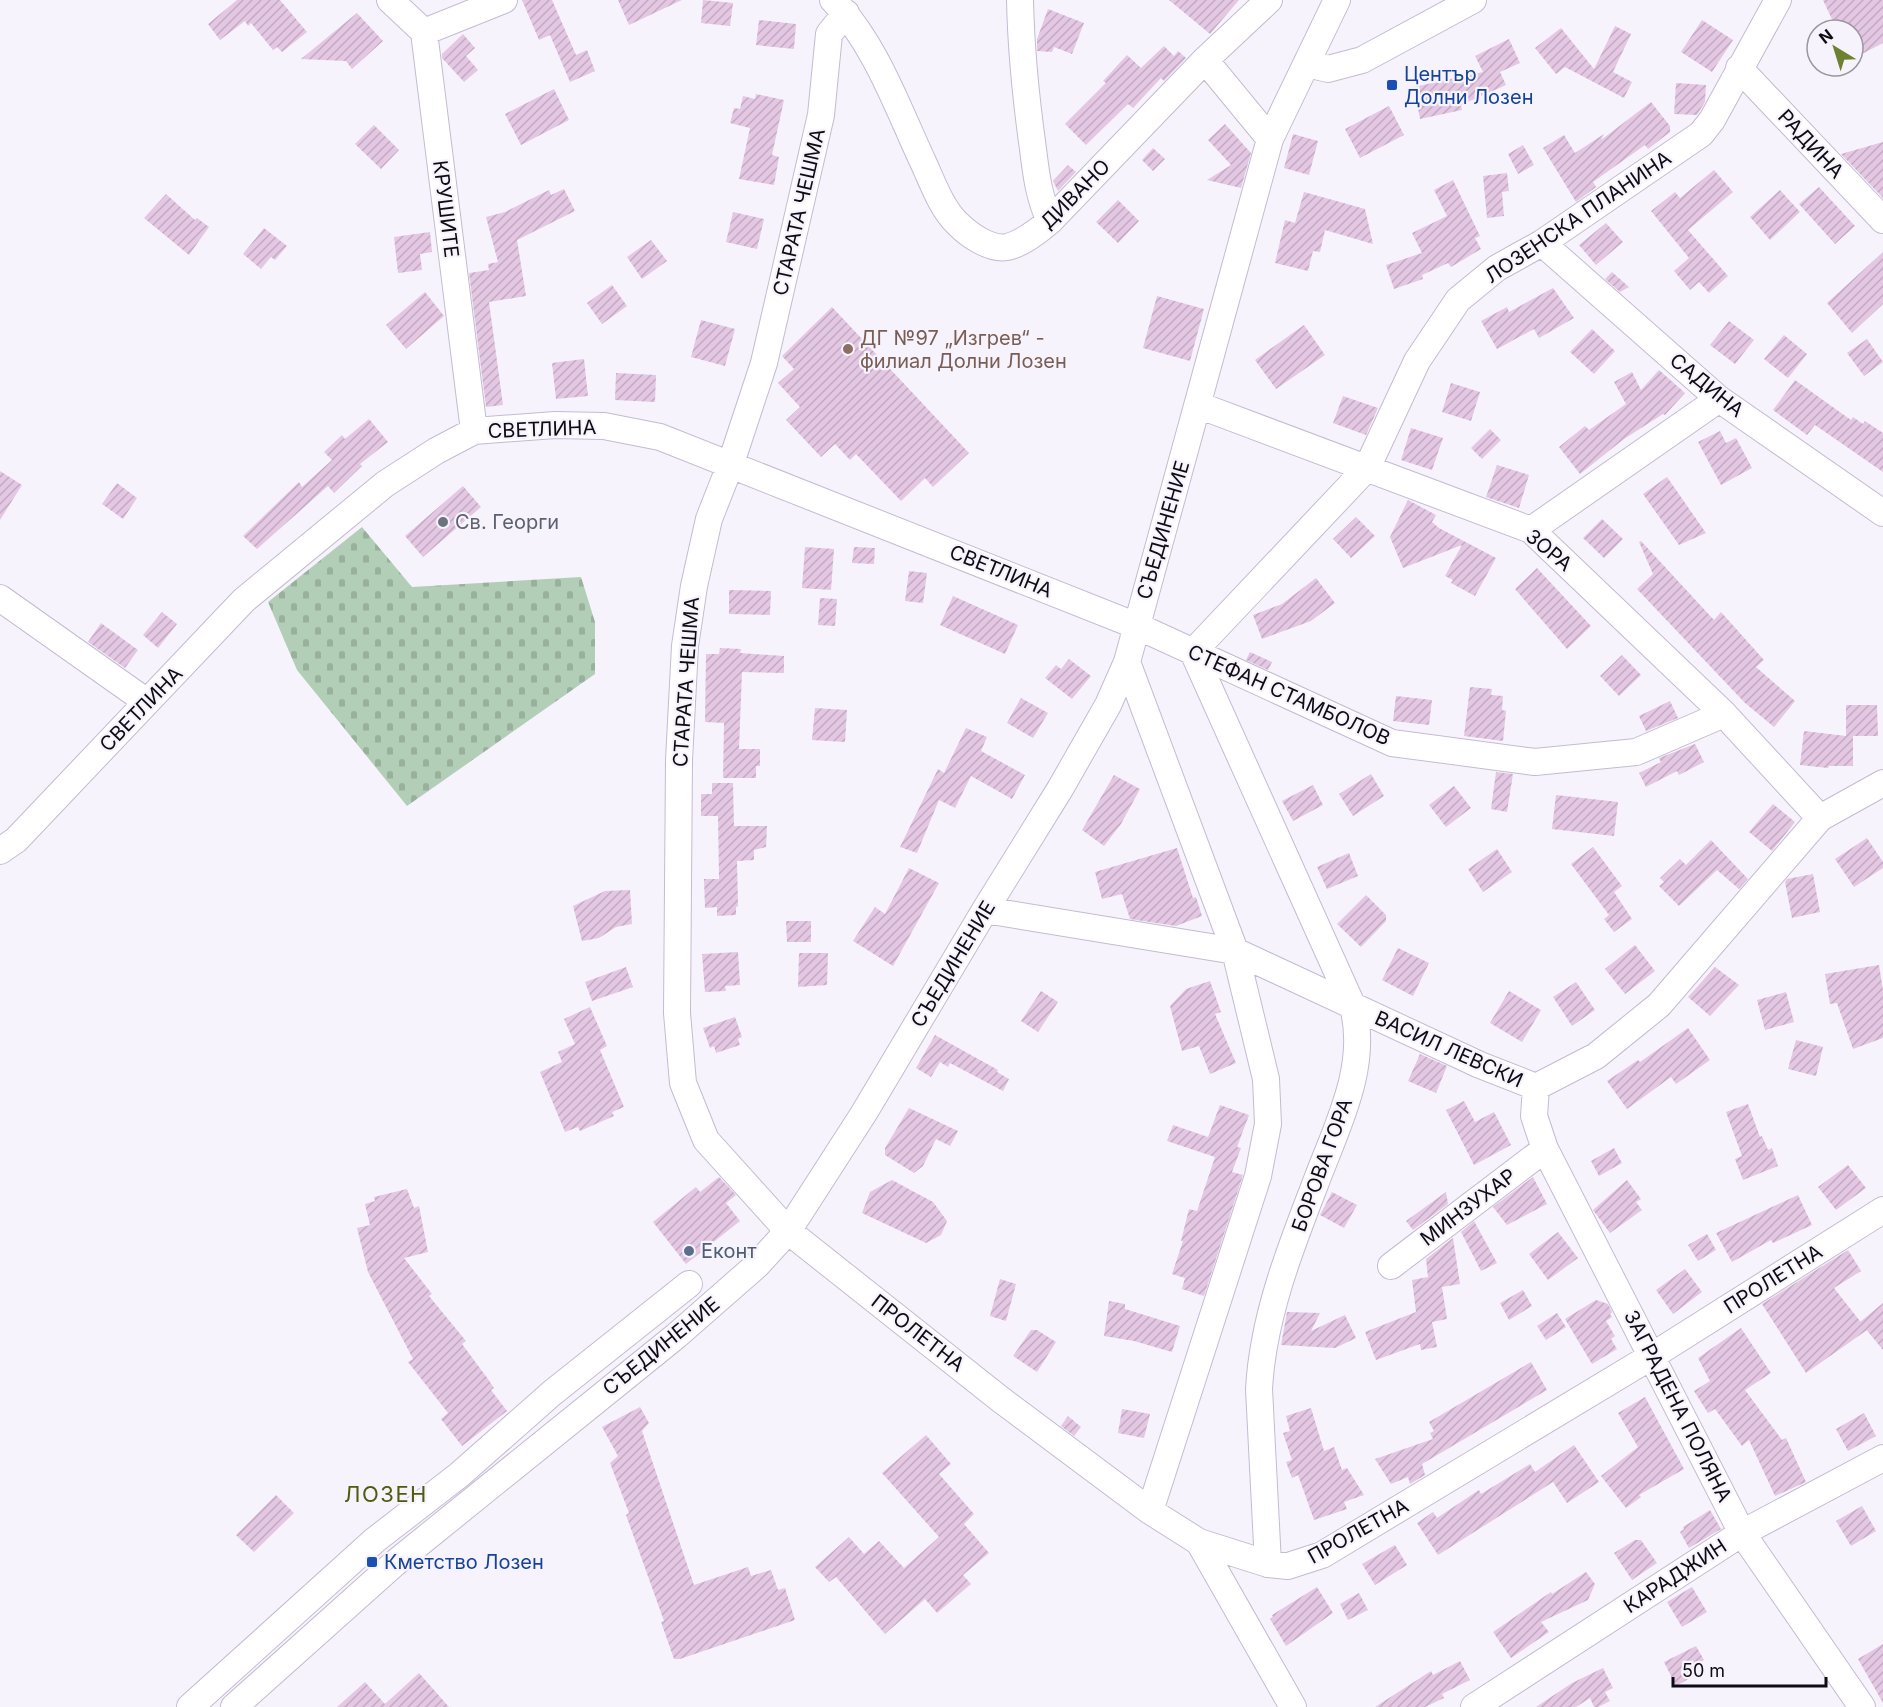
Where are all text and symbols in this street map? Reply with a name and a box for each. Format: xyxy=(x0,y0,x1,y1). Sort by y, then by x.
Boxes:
north arrow xyxy=(1805,18,1865,78)
text: N xyxy=(1815,25,1837,48)
place label: Център Долни Лозен xyxy=(1404,62,1533,109)
marker: Център Долни Лозен xyxy=(1385,78,1399,92)
street label: РАДИНА xyxy=(1773,105,1849,183)
street label: СТАРАТА ЧЕШМА xyxy=(768,126,830,298)
street label: ЛОЗЕНСКА ПЛАНИНА xyxy=(1480,146,1676,288)
street label: ДИВАНО xyxy=(1035,154,1115,234)
street label: КРУШИТЕ xyxy=(428,159,464,259)
place label: ДГ №97 „Изгрев“ - филиал Долни Лозен xyxy=(860,326,1067,373)
marker: ДГ №97 „Изгрев“ - филиал Долни Лозен xyxy=(841,342,855,356)
street label: САДИНА xyxy=(1665,348,1749,422)
street label: СВЕТЛИНА xyxy=(487,415,597,443)
street label: СЪЕДИНЕНИЕ xyxy=(1132,458,1194,602)
place label: Св. Георги xyxy=(455,510,559,534)
marker: Св. Георги xyxy=(436,515,450,529)
street label: ЗОРА xyxy=(1521,524,1577,576)
street label: СВЕТЛИНА xyxy=(946,540,1056,603)
street label: СТАРАТА ЧЕШМА xyxy=(668,596,704,768)
street label: СТЕФАН СТАМБОЛОВ xyxy=(1184,640,1394,750)
street label: СВЕТЛИНА xyxy=(95,661,187,756)
street label: СЪЕДИНЕНИЕ xyxy=(906,896,1000,1032)
street label: ВАСИЛ ЛЕВСКИ xyxy=(1371,1006,1527,1092)
street label: БОРОВА ГОРА xyxy=(1287,1095,1357,1235)
street label: МИНЗУХАР xyxy=(1416,1163,1520,1251)
place label: Еконт xyxy=(701,1239,757,1263)
street label: ПРОЛЕТНА xyxy=(1719,1239,1827,1319)
marker: Еконт xyxy=(682,1244,696,1258)
street label: ПРОЛЕТНА xyxy=(867,1289,969,1377)
street label: СЪЕДИНЕНИЕ xyxy=(598,1292,724,1400)
street label: ЗАГРАДЕНА ПОЛЯНА xyxy=(1619,1306,1737,1506)
district label: ЛОЗЕН xyxy=(344,1481,428,1507)
street label: ПРОЛЕТНА xyxy=(1303,1493,1413,1569)
street label: КАРАДЖИН xyxy=(1619,1534,1731,1618)
place label: Кметство Лозен xyxy=(384,1550,544,1574)
marker: Кметство Лозен xyxy=(365,1555,379,1569)
scale bar xyxy=(1673,1650,1826,1688)
text: 50 m xyxy=(1682,1660,1725,1681)

